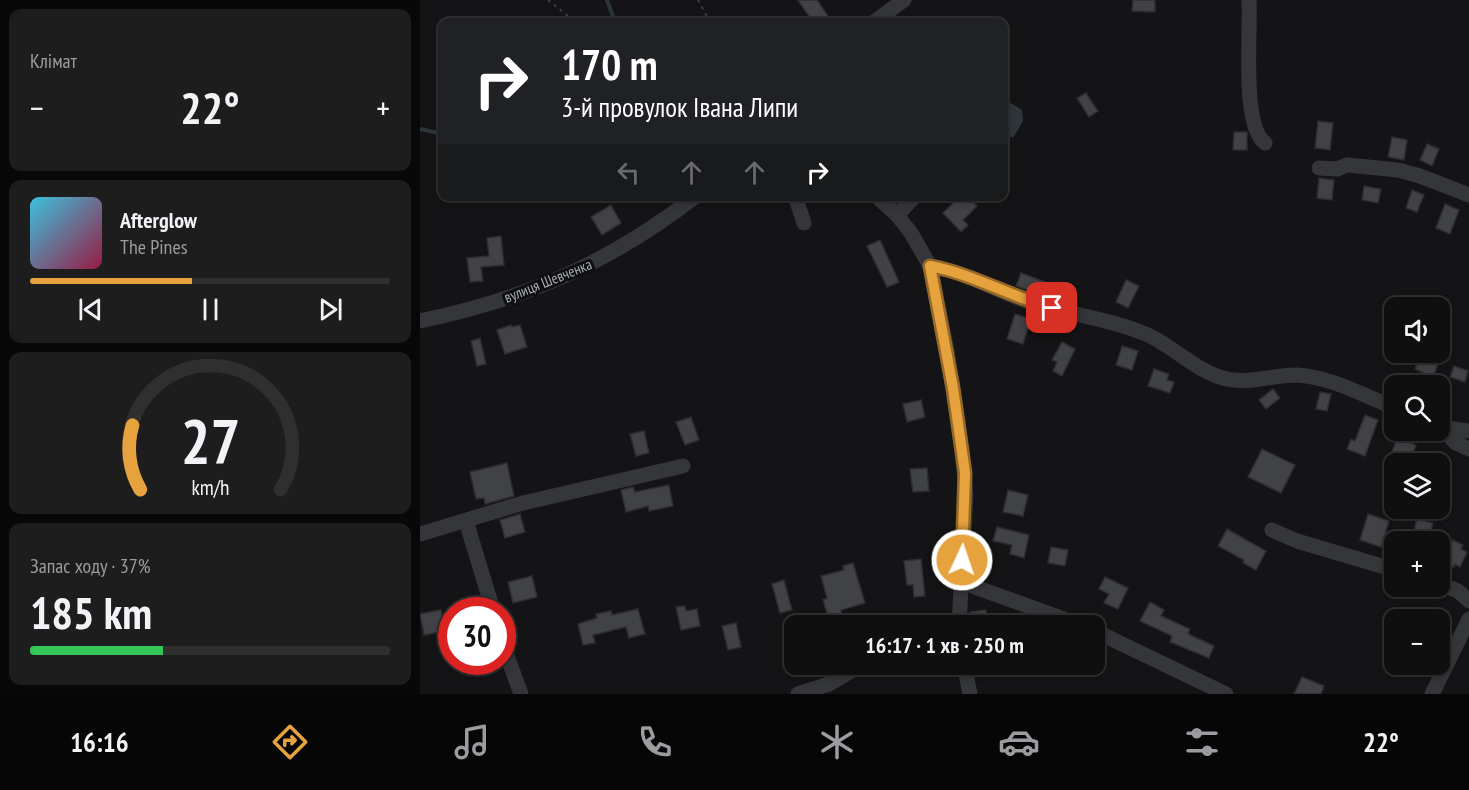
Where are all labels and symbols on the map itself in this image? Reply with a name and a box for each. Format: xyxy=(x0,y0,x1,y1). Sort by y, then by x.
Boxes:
street label: вулиця Шевченка xyxy=(501,254,594,307)
pin xyxy=(1026,282,1077,333)
position arrow xyxy=(930,528,994,592)
speed limit sign: 30 xyxy=(438,597,516,675)

